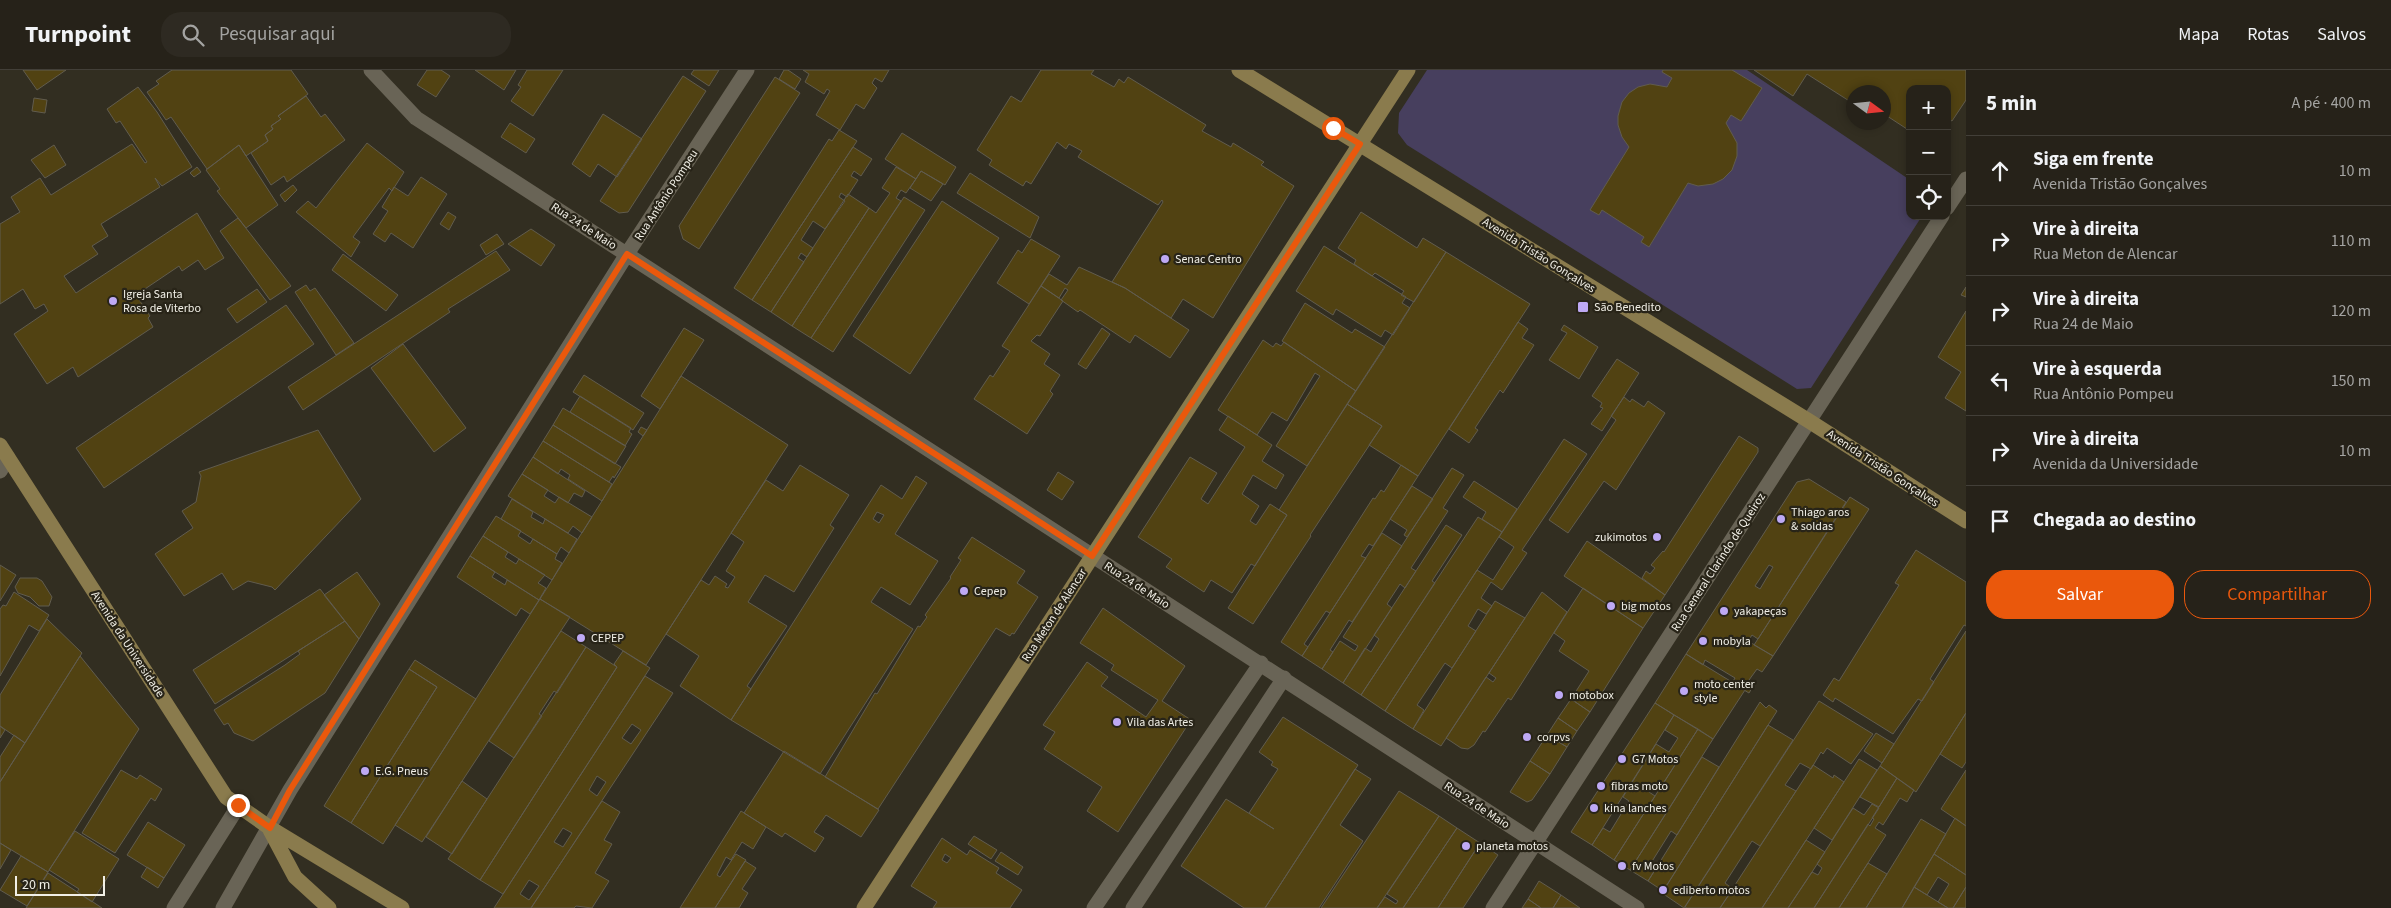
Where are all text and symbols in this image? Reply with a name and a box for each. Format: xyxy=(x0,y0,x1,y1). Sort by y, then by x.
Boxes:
search box xyxy=(161,12,511,57)
text: Turnpoint xyxy=(25,17,131,52)
icon: search xyxy=(179,21,207,49)
text: Pesquisar aqui xyxy=(219,21,335,48)
text: Mapa xyxy=(2178,22,2219,47)
text: Rotas xyxy=(2247,22,2289,47)
text: Salvos xyxy=(2317,22,2366,47)
north arrow xyxy=(1846,85,1891,130)
map controls xyxy=(1906,85,1951,220)
button: + xyxy=(1906,85,1951,130)
text: 5 min xyxy=(1986,88,2037,118)
text: A pé · 400 m xyxy=(2292,92,2371,114)
route start xyxy=(1322,117,1345,140)
button: − xyxy=(1906,130,1951,175)
street label: Rua Antônio Pompeu xyxy=(630,146,702,244)
text: Siga em frente xyxy=(2033,146,2154,173)
icon: ahead xyxy=(1986,157,2014,185)
text: 10 m xyxy=(2339,160,2371,182)
text: Avenida Tristão Gonçalves xyxy=(2033,173,2207,195)
button: locate xyxy=(1906,175,1951,220)
street label: Rua 24 de Maio xyxy=(547,199,620,254)
street label: Avenida Tristão Gonçalves xyxy=(1479,214,1599,297)
text: Vire à direita xyxy=(2033,216,2139,243)
icon: right xyxy=(1986,227,2014,255)
text: 110 m xyxy=(2331,230,2371,252)
text: Rua Meton de Alencar xyxy=(2033,243,2178,265)
place label: Senac Centro xyxy=(1175,251,1242,268)
marker: Senac Centro xyxy=(1159,253,1171,265)
place label: Igreja Santa Rosa de Viterbo xyxy=(123,286,201,317)
text: Vire à direita xyxy=(2033,286,2139,313)
marker: Igreja Santa Rosa de Viterbo xyxy=(107,295,119,307)
icon: right xyxy=(1986,297,2014,325)
place label: São Benedito xyxy=(1594,299,1661,316)
marker: São Benedito xyxy=(1576,300,1590,314)
text: 120 m xyxy=(2331,300,2371,322)
text: Rua 24 de Maio xyxy=(2033,313,2134,335)
text: Vire à esquerda xyxy=(2033,356,2162,383)
icon: left xyxy=(1986,367,2014,395)
text: 150 m xyxy=(2331,370,2371,392)
text: Rua Antônio Pompeu xyxy=(2033,383,2174,405)
street label: Avenida Tristão Gonçalves xyxy=(1823,426,1942,511)
text: Vire à direita xyxy=(2033,426,2139,453)
icon: right xyxy=(1986,437,2014,465)
text: 10 m xyxy=(2339,440,2371,462)
text: Avenida da Universidade xyxy=(2033,453,2198,475)
street label: Rua General Clarindo de Queiroz xyxy=(1667,490,1770,635)
place label: Thiago aros & soldas xyxy=(1791,504,1849,535)
icon: arrive xyxy=(1986,507,2014,535)
text: Chegada ao destino xyxy=(2033,507,2196,534)
marker: Thiago aros & soldas xyxy=(1775,513,1787,525)
place label: zukimotos xyxy=(1595,529,1647,546)
marker: zukimotos xyxy=(1651,531,1663,543)
street label: Rua 24 de Maio xyxy=(1100,558,1173,613)
street label: Rua Meton de Alencar xyxy=(1018,564,1092,665)
button: Salvar xyxy=(1986,570,2174,619)
button: Compartilhar xyxy=(2184,570,2371,619)
place label: Cepep xyxy=(974,583,1006,600)
marker: Cepep xyxy=(958,585,970,597)
street label: Avenida da Universidade xyxy=(87,588,168,701)
place label: big motos xyxy=(1621,598,1671,615)
marker: big motos xyxy=(1605,600,1617,612)
place label: yakapeças xyxy=(1734,603,1786,620)
marker: yakapeças xyxy=(1718,605,1730,617)
place label: CEPEP xyxy=(591,630,624,647)
marker: CEPEP xyxy=(575,632,587,644)
place label: mobyla xyxy=(1713,633,1751,650)
marker: mobyla xyxy=(1697,635,1709,647)
place label: moto center style xyxy=(1694,676,1756,707)
marker: moto center style xyxy=(1678,685,1690,697)
place label: motobox xyxy=(1569,687,1615,704)
marker: motobox xyxy=(1553,689,1565,701)
place label: Vila das Artes xyxy=(1127,714,1193,731)
marker: Vila das Artes xyxy=(1111,716,1123,728)
place label: corpvs xyxy=(1537,729,1570,746)
marker: corpvs xyxy=(1521,731,1533,743)
place label: G7 Motos xyxy=(1632,751,1678,768)
marker: G7 Motos xyxy=(1616,753,1628,765)
place label: E.G. Pneus xyxy=(375,763,428,780)
marker: E.G. Pneus xyxy=(359,765,371,777)
street label: Rua 24 de Maio xyxy=(1440,778,1513,833)
place label: fibras moto xyxy=(1611,778,1668,795)
marker: fibras moto xyxy=(1595,780,1607,792)
route end xyxy=(227,794,250,817)
place label: kina lanches xyxy=(1604,800,1667,817)
marker: kina lanches xyxy=(1588,802,1600,814)
place label: planeta motos xyxy=(1476,838,1548,855)
marker: planeta motos xyxy=(1460,840,1472,852)
place label: fv Motos xyxy=(1632,858,1674,875)
marker: fv Motos xyxy=(1616,860,1628,872)
scale bar xyxy=(15,873,105,896)
text: 20 m xyxy=(22,875,50,895)
place label: ediberto motos xyxy=(1673,882,1750,899)
marker: ediberto motos xyxy=(1657,884,1669,896)

